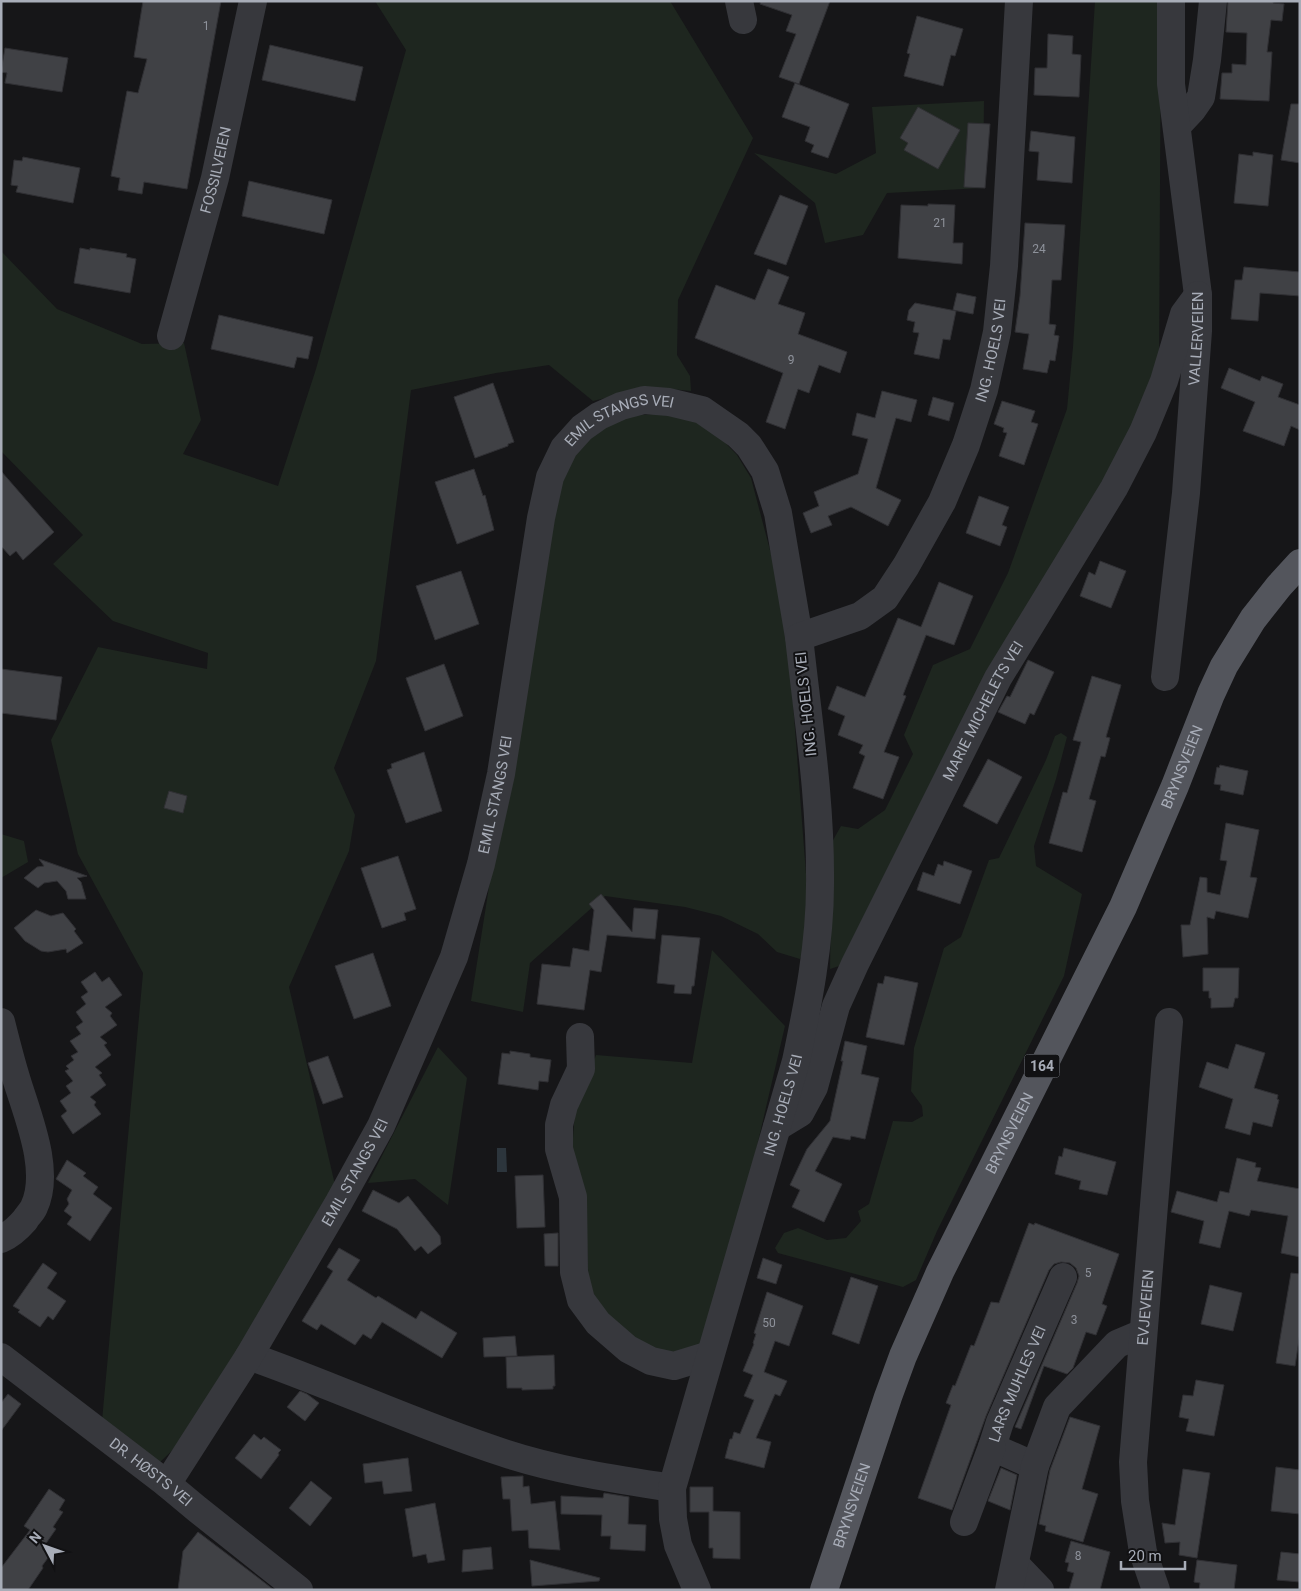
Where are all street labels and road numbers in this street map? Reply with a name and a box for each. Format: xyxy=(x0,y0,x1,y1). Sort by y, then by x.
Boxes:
street label: FOSSILVEIEN xyxy=(197,125,235,215)
street label: VALLERVEIEN xyxy=(1185,292,1207,386)
street label: ING. HOELS VEI xyxy=(972,298,1009,405)
street label: EMIL STANGS VEI xyxy=(561,390,676,450)
street label: MARIE MICHELETS VEI xyxy=(939,638,1027,784)
street label: ING. HOELS VEI xyxy=(792,651,820,757)
street label: BRYNSVEIEN xyxy=(1157,723,1207,812)
street label: EMIL STANGS VEI xyxy=(475,734,516,856)
street label: ING. HOELS VEI xyxy=(760,1053,806,1158)
road number: 164 xyxy=(1024,1054,1060,1078)
street label: BRYNSVEIEN xyxy=(982,1090,1037,1177)
street label: EMIL STANGS VEI xyxy=(318,1116,392,1229)
street label: EVJEVEIEN xyxy=(1134,1269,1158,1346)
street label: LARS MUHLES VEI xyxy=(985,1323,1050,1444)
street label: DR. HØSTS VEI xyxy=(106,1434,196,1510)
street label: BRYNSVEIEN xyxy=(830,1461,874,1550)

